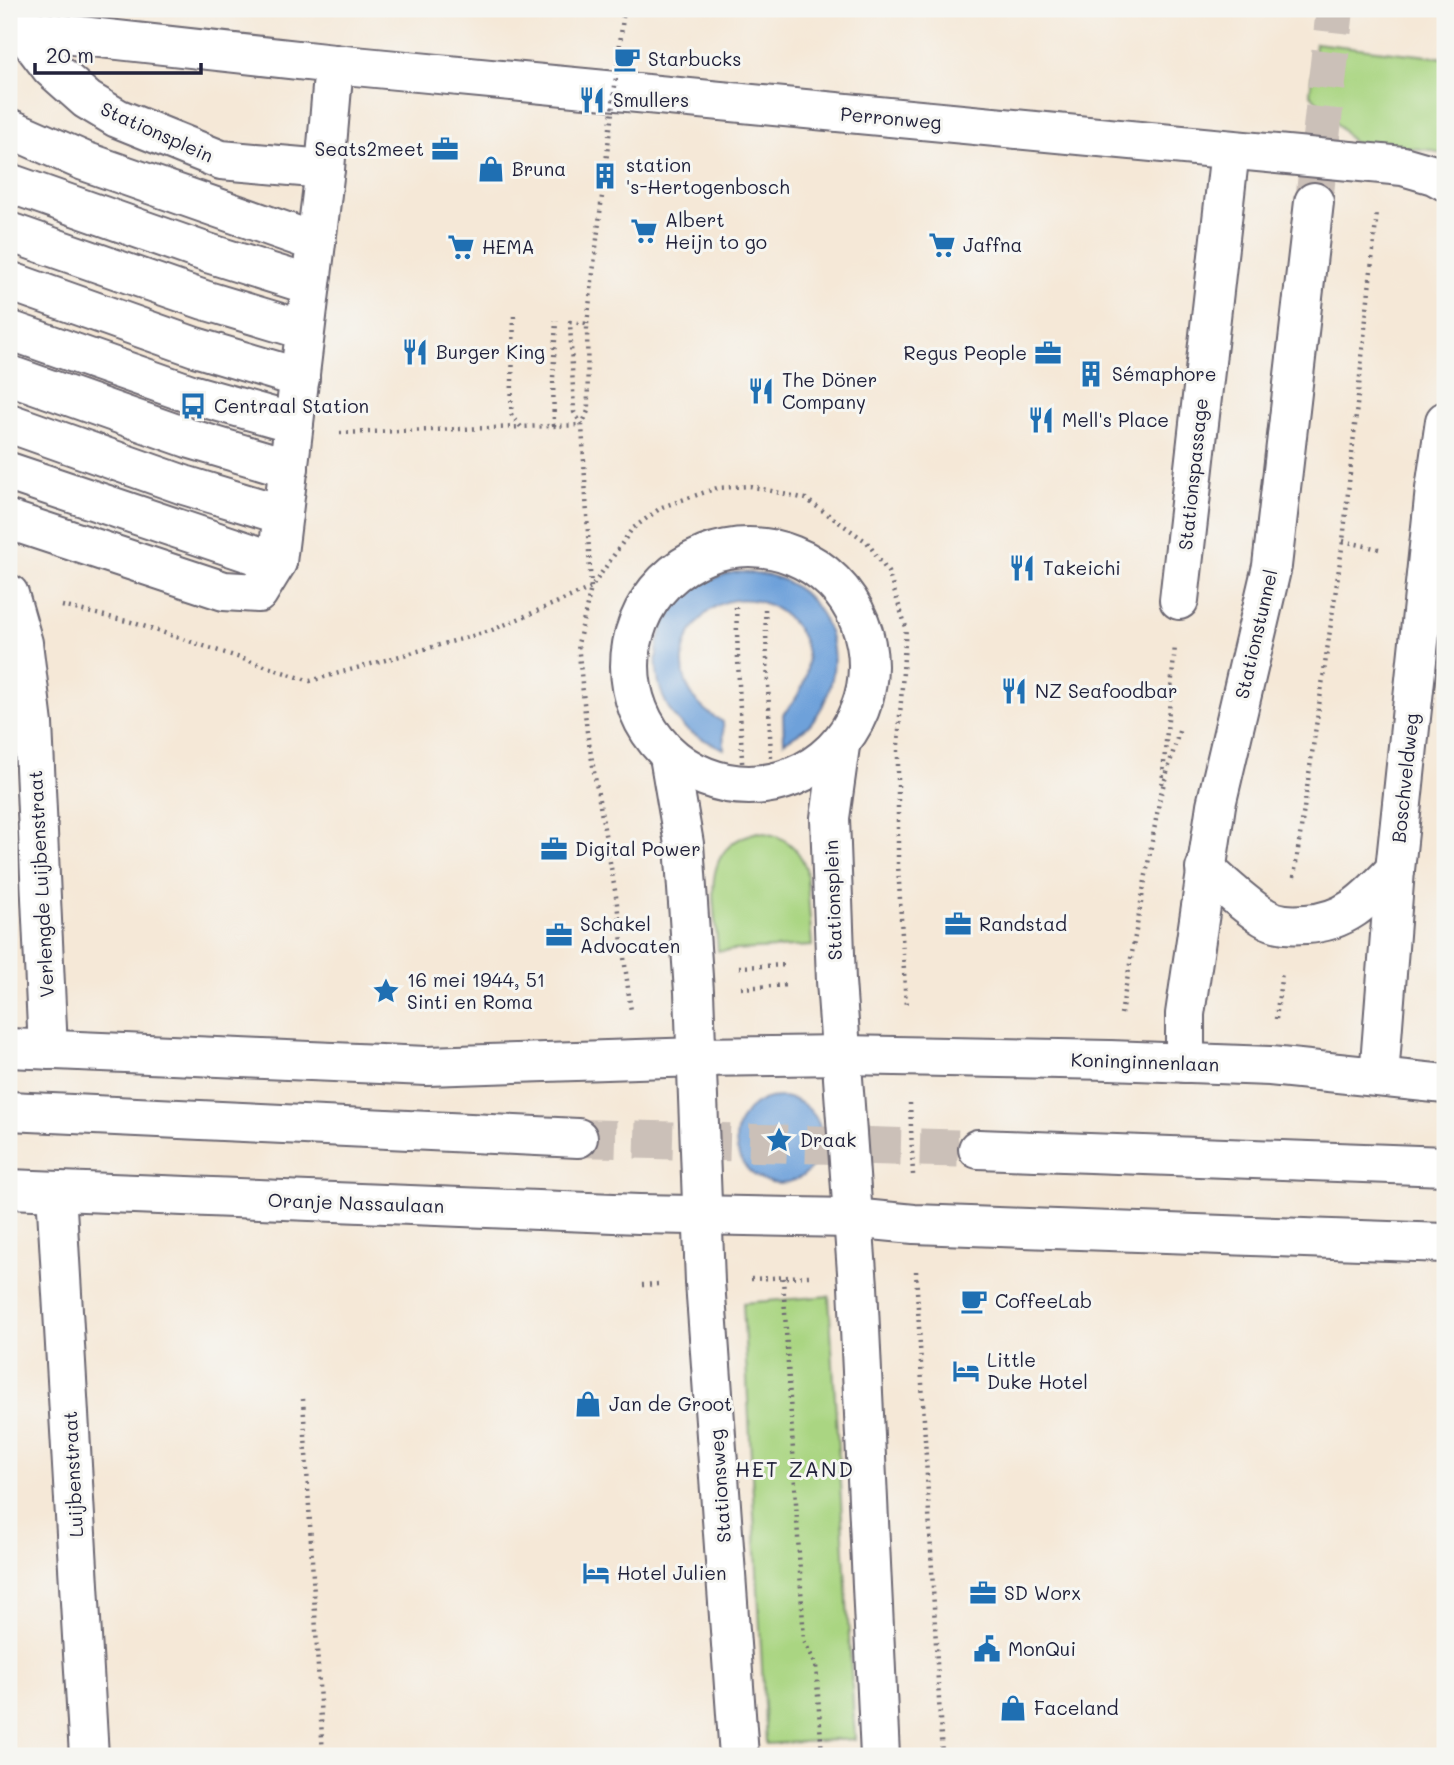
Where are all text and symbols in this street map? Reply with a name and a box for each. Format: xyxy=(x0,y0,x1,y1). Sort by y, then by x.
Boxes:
scale bar xyxy=(35,32,201,76)
text: 20 m xyxy=(46,41,94,68)
cafe icon: Starbucks xyxy=(612,44,642,74)
place label: Starbucks xyxy=(648,46,741,71)
restaurant icon: Smullers xyxy=(577,85,607,115)
place label: Smullers xyxy=(613,87,689,112)
street label: Stationsplein xyxy=(97,96,217,168)
street label: Perronweg xyxy=(839,101,943,134)
office icon: Seats2meet xyxy=(430,134,460,164)
place label: Seats2meet xyxy=(315,136,424,161)
place label: station 's-Hertogenbosch xyxy=(626,152,790,199)
shop icon: Bruna xyxy=(476,154,506,184)
place label: Bruna xyxy=(512,156,566,181)
building icon: station 's-Hertogenbosch xyxy=(590,161,620,191)
place label: Albert Heijn to go xyxy=(665,207,767,254)
supermarket icon: Albert Heijn to go xyxy=(629,216,659,246)
supermarket icon: Jaffna xyxy=(927,230,957,260)
supermarket icon: HEMA xyxy=(446,232,476,262)
place label: Jaffna xyxy=(963,232,1022,257)
place label: HEMA xyxy=(482,234,535,259)
restaurant icon: Burger King xyxy=(400,337,430,367)
office icon: Regus People xyxy=(1033,338,1063,368)
place label: Burger King xyxy=(436,339,545,364)
place label: Regus People xyxy=(903,340,1027,365)
building icon: Sémaphore xyxy=(1076,359,1106,389)
place label: Sémaphore xyxy=(1112,361,1216,386)
place label: The Döner Company xyxy=(782,367,877,414)
restaurant icon: The Döner Company xyxy=(746,376,776,406)
bus stop icon: Centraal Station xyxy=(178,391,208,421)
place label: Centraal Station xyxy=(214,393,369,418)
street label: Stationspassage xyxy=(1172,397,1213,551)
restaurant icon: Mell's Place xyxy=(1026,405,1056,435)
place label: Mell's Place xyxy=(1062,407,1169,432)
restaurant icon: Takeichi xyxy=(1007,553,1037,583)
place label: Takeichi xyxy=(1043,555,1121,580)
street label: Stationstunnel xyxy=(1228,567,1283,701)
restaurant icon: NZ Seafoodbar xyxy=(999,676,1029,706)
place label: NZ Seafoodbar xyxy=(1035,678,1178,703)
street label: Boschveldweg xyxy=(1385,712,1424,844)
street label: Verlengde Luijbenstraat xyxy=(22,770,59,998)
office icon: Digital Power xyxy=(539,834,569,864)
place label: Digital Power xyxy=(575,836,701,861)
street label: Stationsplein xyxy=(818,839,847,961)
office icon: Randstad xyxy=(943,909,973,939)
place label: Schakel Advocaten xyxy=(580,911,680,958)
place label: Randstad xyxy=(979,911,1067,936)
office icon: Schakel Advocaten xyxy=(544,920,574,950)
place label: 16 mei 1944, 51 Sinti en Roma xyxy=(407,967,545,1014)
place icon: 16 mei 1944, 51 Sinti en Roma xyxy=(371,976,401,1006)
street label: Koninginnenlaan xyxy=(1070,1046,1220,1077)
place icon: Draak xyxy=(764,1125,794,1155)
place label: Draak xyxy=(800,1127,856,1152)
street label: Oranje Nassaulaan xyxy=(267,1187,445,1218)
cafe icon: CoffeeLab xyxy=(959,1286,989,1316)
place label: CoffeeLab xyxy=(995,1288,1092,1313)
place label: Little Duke Hotel xyxy=(987,1347,1088,1394)
hotel icon: Little Duke Hotel xyxy=(951,1356,981,1386)
shop icon: Jan de Groot xyxy=(573,1389,603,1419)
place label: Jan de Groot xyxy=(609,1391,732,1416)
street label: Luijbenstraat xyxy=(57,1410,88,1538)
street label: Stationsweg xyxy=(703,1428,736,1544)
district label: HET ZAND xyxy=(735,1455,855,1482)
hotel icon: Hotel Julien xyxy=(581,1558,611,1588)
place label: Hotel Julien xyxy=(617,1560,726,1585)
office icon: SD Worx xyxy=(968,1578,998,1608)
place label: SD Worx xyxy=(1004,1580,1081,1605)
public building icon: MonQui xyxy=(972,1634,1002,1664)
place label: MonQui xyxy=(1008,1636,1076,1661)
shop icon: Faceland xyxy=(998,1693,1028,1723)
place label: Faceland xyxy=(1034,1695,1119,1720)

